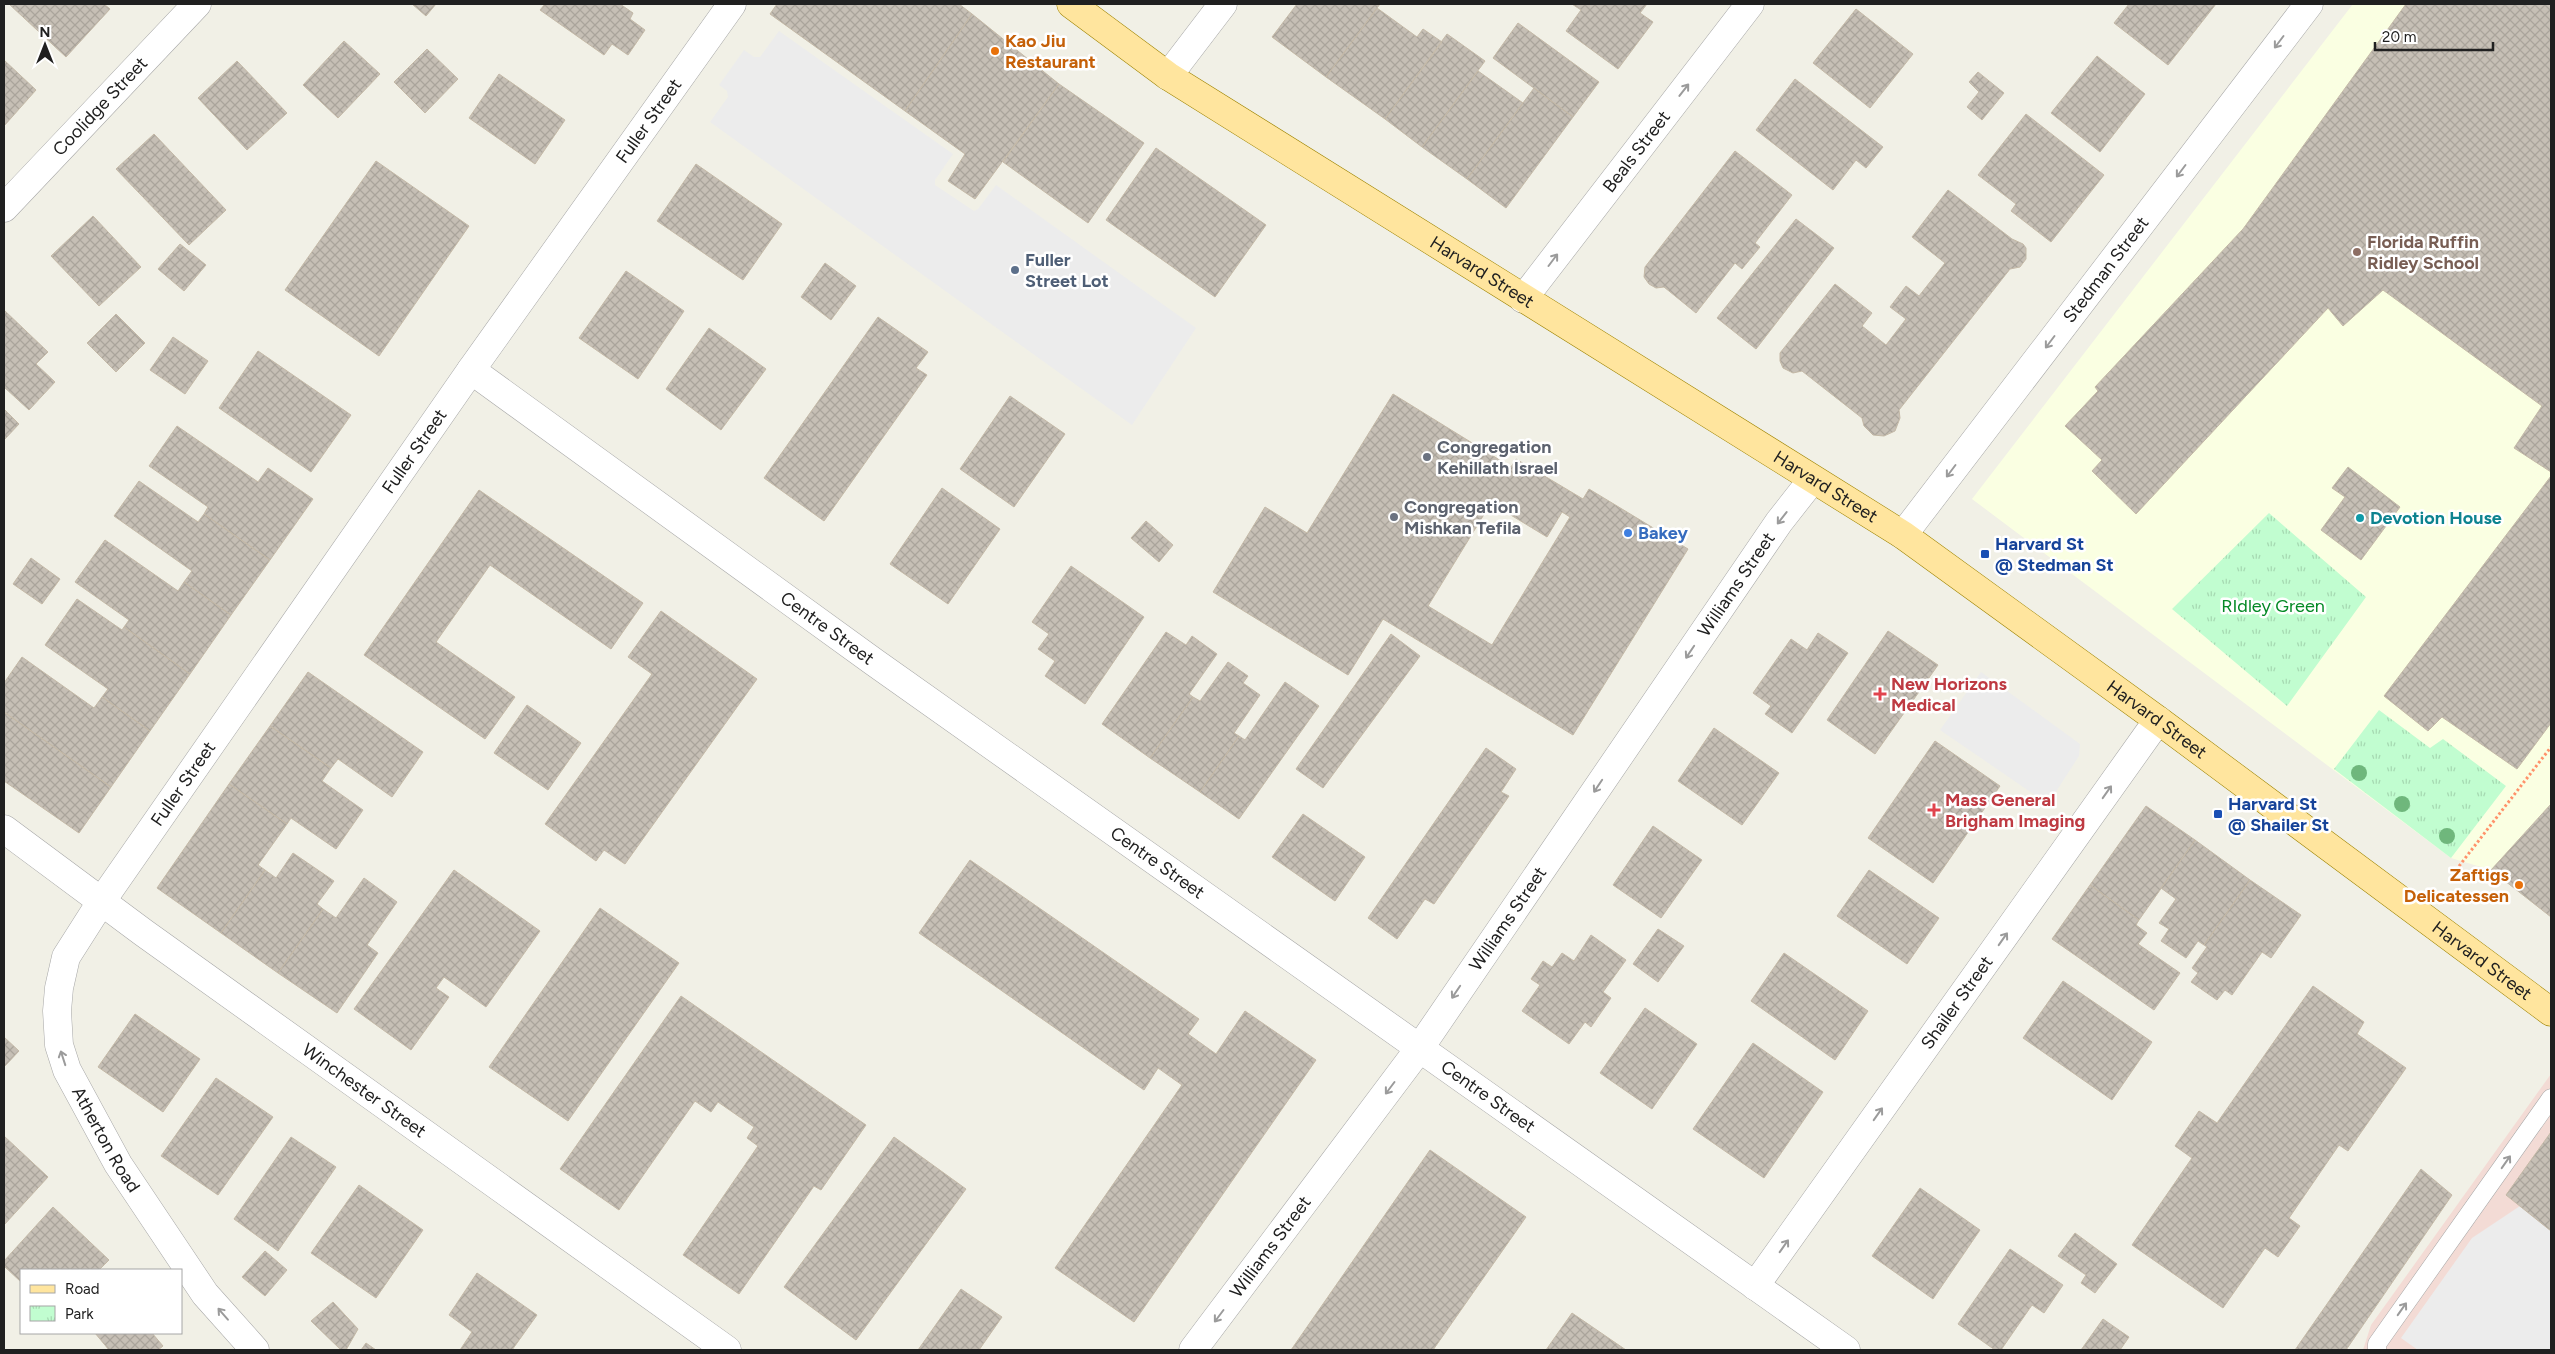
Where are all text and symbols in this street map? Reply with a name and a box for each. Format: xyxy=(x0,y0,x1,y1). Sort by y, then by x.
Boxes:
north arrow xyxy=(20,20,70,70)
scale bar xyxy=(2375,20,2492,52)
text: N xyxy=(40,24,50,41)
text: 20 m xyxy=(2382,28,2416,46)
place label: Kao Jiu Restaurant xyxy=(1005,30,1096,73)
one-way arrow xyxy=(2274,36,2285,49)
marker: Kao Jiu Restaurant xyxy=(989,45,1001,57)
street label: Coolidge Street xyxy=(48,52,152,160)
street label: Fuller Street xyxy=(611,74,686,167)
one-way arrow xyxy=(1678,83,1689,96)
street label: Beals Street xyxy=(1598,106,1675,197)
one-way arrow xyxy=(2175,165,2186,178)
street label: Stedman Street xyxy=(2058,212,2153,327)
street label: Harvard Street xyxy=(1426,231,1538,313)
place label: Florida Ruffin Ridley School xyxy=(2367,231,2479,274)
marker: Florida Ruffin Ridley School xyxy=(2351,246,2363,258)
place label: Fuller Street Lot xyxy=(1025,249,1109,292)
one-way arrow xyxy=(1547,254,1558,267)
marker: Fuller Street Lot xyxy=(1009,264,1021,276)
one-way arrow xyxy=(2045,335,2055,349)
street label: Fuller Street xyxy=(377,404,452,498)
place label: Congregation Kehillath Israel xyxy=(1437,436,1558,479)
street label: Harvard Street xyxy=(1769,446,1882,527)
marker: Congregation Kehillath Israel xyxy=(1421,451,1433,463)
one-way arrow xyxy=(1946,464,1956,478)
place label: Congregation Mishkan Tefila xyxy=(1404,496,1521,539)
place label: Devotion House xyxy=(2370,507,2502,529)
marker: Congregation Mishkan Tefila xyxy=(1388,511,1400,523)
one-way arrow xyxy=(1777,511,1787,525)
marker: Devotion House xyxy=(2354,512,2366,524)
place label: Bakey xyxy=(1638,522,1688,544)
marker: Bakey xyxy=(1622,527,1634,539)
street label: Williams Street xyxy=(1693,528,1780,641)
place label: Harvard St @ Stedman St xyxy=(1995,533,2114,576)
marker: Harvard St @ Stedman St xyxy=(1979,548,1991,560)
street label: Centre Street xyxy=(776,587,879,670)
park label: RIdley Green xyxy=(2221,595,2325,617)
one-way arrow xyxy=(1685,645,1695,659)
place label: New Horizons Medical xyxy=(1891,673,2008,716)
street label: Harvard Street xyxy=(2102,675,2211,764)
marker: New Horizons Medical xyxy=(1873,687,1887,701)
street label: Fuller Street xyxy=(146,737,220,830)
one-way arrow xyxy=(1593,778,1603,792)
one-way arrow xyxy=(2102,785,2112,799)
place label: Mass General Brigham Imaging xyxy=(1945,789,2085,832)
place label: Harvard St @ Shailer St xyxy=(2228,793,2329,836)
marker: Mass General Brigham Imaging xyxy=(1927,803,1941,817)
marker: Harvard St @ Shailer St xyxy=(2212,808,2224,820)
street label: Centre Street xyxy=(1106,822,1209,904)
street label: Williams Street xyxy=(1465,862,1551,975)
place label: Zaftigs Delicatessen xyxy=(2404,864,2510,907)
marker: Zaftigs Delicatessen xyxy=(2513,879,2525,891)
street label: Harvard Street xyxy=(2428,916,2536,1005)
one-way arrow xyxy=(1998,932,2008,946)
street label: Shailer Street xyxy=(1916,951,1998,1053)
one-way arrow xyxy=(1451,984,1461,998)
street label: Winchester Street xyxy=(298,1039,430,1142)
one-way arrow xyxy=(58,1050,68,1066)
street label: Centre Street xyxy=(1437,1056,1540,1138)
one-way arrow xyxy=(1385,1081,1395,1095)
street label: Atherton Road xyxy=(67,1083,145,1197)
one-way arrow xyxy=(1873,1107,1883,1121)
one-way arrow xyxy=(2501,1155,2511,1169)
street label: Williams Street xyxy=(1225,1192,1316,1302)
one-way arrow xyxy=(1779,1240,1789,1254)
legend xyxy=(20,1269,182,1334)
text: Road xyxy=(65,1280,100,1298)
one-way arrow xyxy=(2396,1303,2407,1316)
text: Park xyxy=(65,1305,94,1323)
one-way arrow xyxy=(217,1307,229,1320)
one-way arrow xyxy=(1214,1309,1224,1323)

